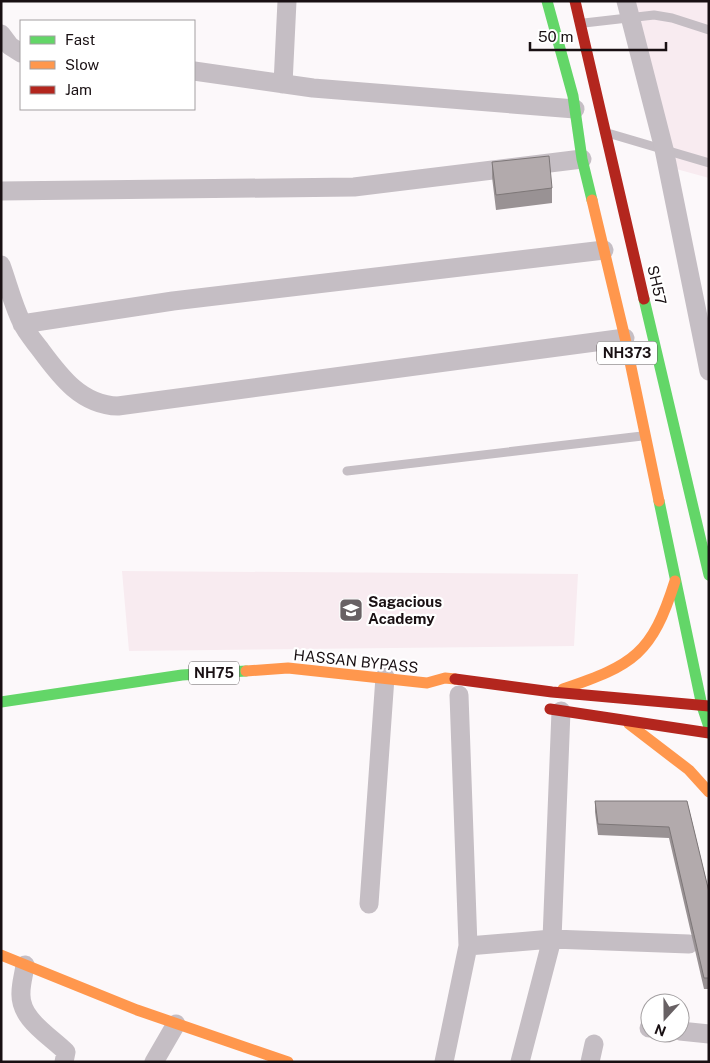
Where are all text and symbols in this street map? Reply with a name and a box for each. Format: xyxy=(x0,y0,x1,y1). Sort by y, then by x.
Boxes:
legend xyxy=(20,20,195,110)
scale bar xyxy=(530,20,666,52)
text: 50 m xyxy=(538,28,573,45)
text: Fast xyxy=(65,31,95,48)
text: Slow xyxy=(65,56,100,73)
text: Jam xyxy=(65,81,92,98)
street label: SH57 xyxy=(644,264,670,306)
road number: NH373 xyxy=(597,342,657,364)
place label: Sagacious Academy xyxy=(368,593,442,627)
school or university icon: Sagacious Academy xyxy=(338,597,364,623)
street label: HASSAN BYPASS xyxy=(293,646,419,676)
road number: NH75 xyxy=(189,661,239,684)
north arrow xyxy=(640,993,690,1043)
text: N xyxy=(652,1021,668,1040)

